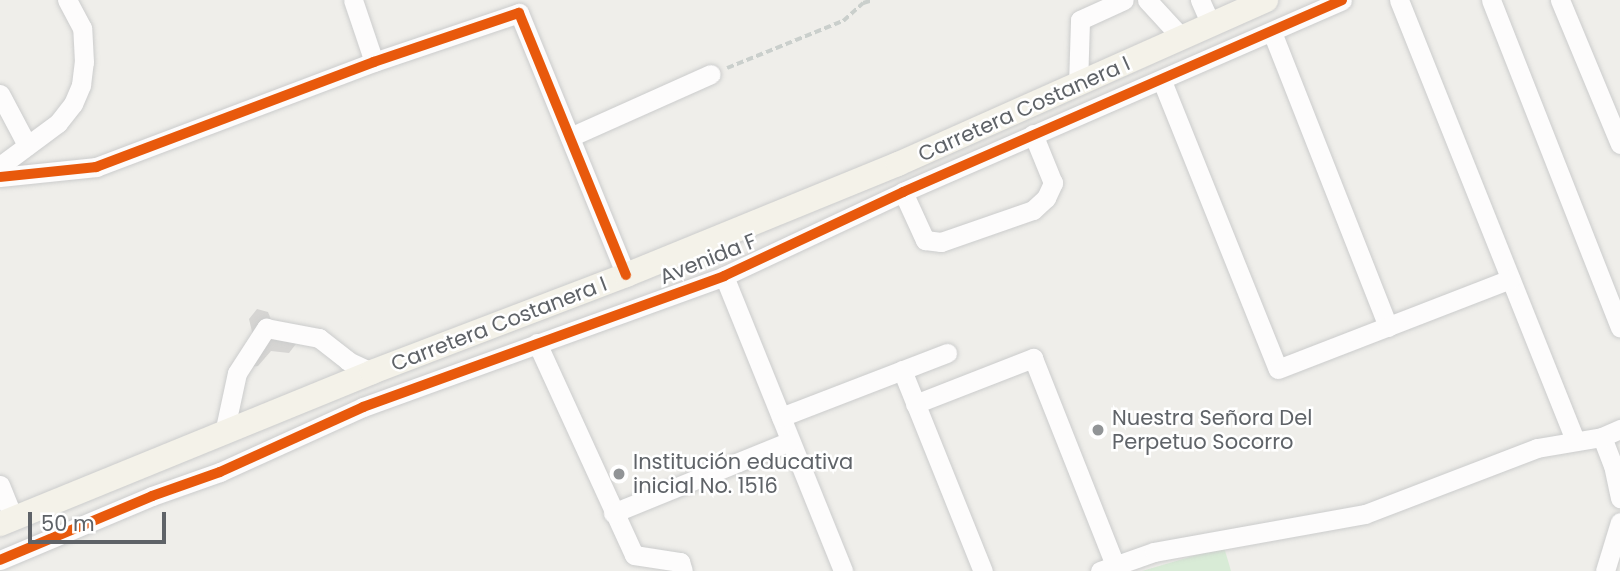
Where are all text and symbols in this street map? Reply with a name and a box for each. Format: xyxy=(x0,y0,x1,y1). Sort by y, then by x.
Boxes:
street label: Carretera Costanera I xyxy=(914,51,1134,167)
street label: Avenida F xyxy=(656,228,760,290)
street label: Carretera Costanera I xyxy=(388,271,610,377)
place label: Nuestra Señora Del Perpetuo Socorro xyxy=(1112,405,1312,455)
marker: Nuestra Señora Del Perpetuo Socorro xyxy=(1090,422,1106,438)
place label: Institución educativa inicial No. 1516 xyxy=(633,449,853,499)
marker: Institución educativa inicial No. 1516 xyxy=(611,466,627,482)
scale bar xyxy=(32,498,170,542)
text: 50 m xyxy=(41,509,95,538)

